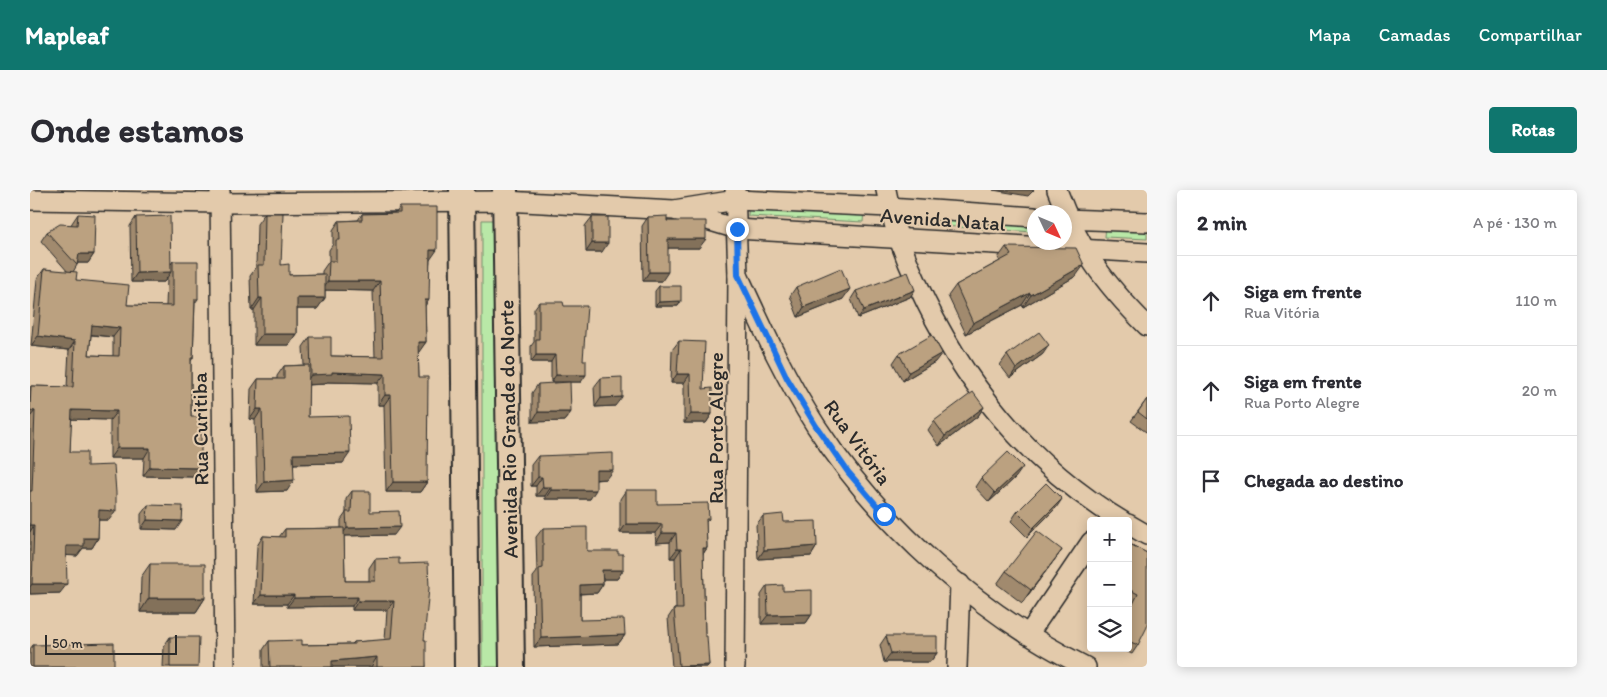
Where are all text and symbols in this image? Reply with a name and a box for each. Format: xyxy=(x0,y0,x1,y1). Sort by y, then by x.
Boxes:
text: Mapleaf xyxy=(25,21,109,50)
text: Mapa xyxy=(1309,24,1351,46)
text: Camadas xyxy=(1379,24,1451,46)
text: Compartilhar xyxy=(1479,24,1582,46)
button: Rotas xyxy=(1489,107,1577,153)
text: Onde estamos xyxy=(30,109,244,151)
street label: Avenida Natal xyxy=(879,202,1007,236)
north arrow xyxy=(1027,205,1072,250)
text: 2 min xyxy=(1197,210,1247,235)
text: A pé · 130 m xyxy=(1473,213,1557,232)
route end xyxy=(726,218,749,241)
text: Siga em frente xyxy=(1244,280,1362,303)
icon: ahead xyxy=(1197,287,1225,315)
text: 110 m xyxy=(1515,291,1557,310)
street label: Avenida Rio Grande do Norte xyxy=(493,299,523,559)
text: Rua Vitória xyxy=(1244,303,1320,322)
street label: Rua Porto Alegre xyxy=(703,352,728,504)
text: Siga em frente xyxy=(1244,370,1362,393)
street label: Rua Curitiba xyxy=(187,372,213,486)
icon: ahead xyxy=(1197,377,1225,405)
text: 20 m xyxy=(1522,381,1557,400)
text: Rua Porto Alegre xyxy=(1244,393,1360,412)
street label: Rua Vitória xyxy=(819,394,897,490)
icon: arrive xyxy=(1197,467,1225,495)
text: Chegada ao destino xyxy=(1244,469,1403,492)
route start xyxy=(873,503,896,526)
map controls xyxy=(1087,517,1132,652)
button: + xyxy=(1087,517,1132,562)
button: − xyxy=(1087,562,1132,607)
button: layers xyxy=(1087,607,1132,652)
scale bar xyxy=(45,632,178,655)
text: 50 m xyxy=(52,635,83,652)

